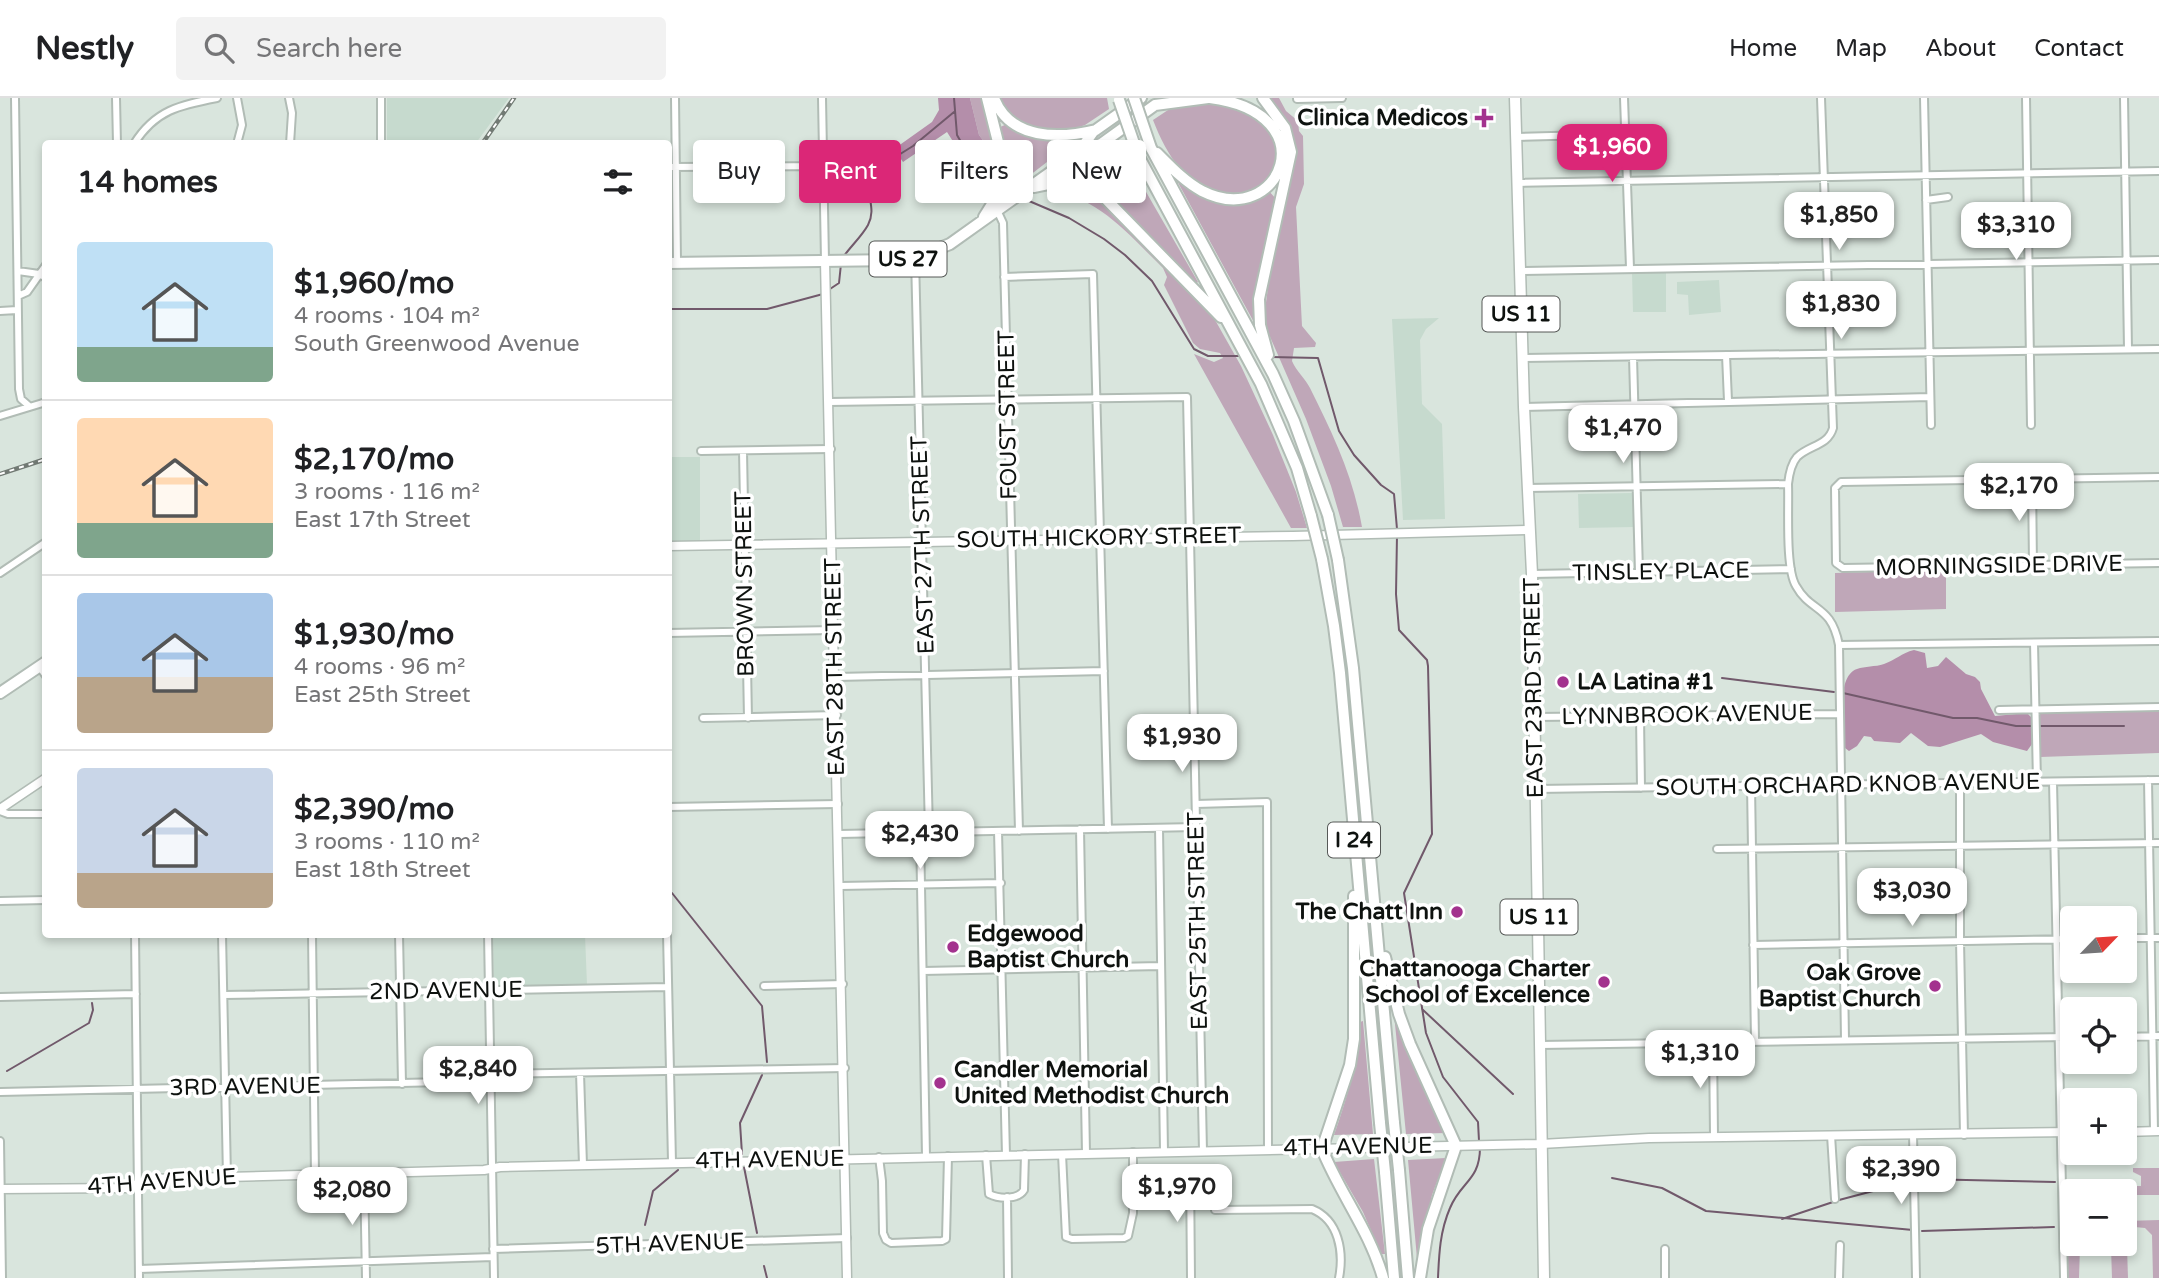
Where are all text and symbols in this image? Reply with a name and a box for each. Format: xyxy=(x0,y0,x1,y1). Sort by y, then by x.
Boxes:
search box xyxy=(176,17,666,80)
text: Nestly xyxy=(35,29,134,68)
icon: search xyxy=(200,29,238,67)
text: Search here xyxy=(256,33,402,64)
text: Home xyxy=(1729,34,1797,63)
text: Map xyxy=(1835,34,1887,63)
text: About xyxy=(1925,34,1996,63)
text: Contact xyxy=(2034,34,2124,63)
place label: Clinica Medicos xyxy=(1297,104,1468,132)
marker: Clinica Medicos xyxy=(1474,108,1494,128)
pin: $1,960 xyxy=(1555,125,1669,184)
text: $1,960 xyxy=(1573,133,1651,161)
chip: Buy xyxy=(693,140,785,203)
chip: Rent xyxy=(799,140,901,203)
chip: Filters xyxy=(915,140,1033,203)
chip: New xyxy=(1047,140,1146,203)
icon: filters xyxy=(599,163,637,201)
text: 14 homes xyxy=(77,164,218,201)
pin: $1,850 xyxy=(1782,192,1896,252)
text: $1,850 xyxy=(1800,201,1878,229)
pin: $3,310 xyxy=(1959,202,2073,262)
text: $3,310 xyxy=(1977,211,2055,239)
road number: US 27 xyxy=(870,242,946,276)
text: $1,960/mo xyxy=(294,265,454,302)
icon: home xyxy=(133,270,217,354)
pin: $1,830 xyxy=(1784,282,1898,341)
text: $1,830 xyxy=(1802,290,1880,318)
road number: US 11 xyxy=(1482,296,1560,332)
text: 4 rooms · 104 m² xyxy=(294,302,480,330)
text: South Greenwood Avenue xyxy=(294,330,579,358)
street label: FOUST STREET xyxy=(993,330,1023,500)
pin: $1,470 xyxy=(1566,406,1680,465)
text: $1,470 xyxy=(1584,414,1662,442)
street label: EAST 27TH STREET xyxy=(905,435,941,655)
text: $2,170/mo xyxy=(294,441,454,478)
icon: home xyxy=(133,446,217,530)
pin: $2,170 xyxy=(1962,464,2076,523)
text: $2,170 xyxy=(1980,472,2058,500)
text: 3 rooms · 116 m² xyxy=(294,478,480,506)
street label: BROWN STREET xyxy=(729,491,761,677)
text: East 17th Street xyxy=(294,506,471,534)
street label: SOUTH HICKORY STREET xyxy=(956,522,1242,554)
street label: MORNINGSIDE DRIVE xyxy=(1875,550,2123,582)
street label: TINSLEY PLACE xyxy=(1572,556,1750,588)
street label: EAST 28TH STREET xyxy=(819,558,851,776)
street label: EAST 23RD STREET xyxy=(1518,577,1550,799)
text: $1,930/mo xyxy=(294,616,454,653)
icon: home xyxy=(133,621,217,705)
text: 4 rooms · 96 m² xyxy=(294,653,465,681)
place label: LA Latina #1 xyxy=(1577,668,1715,696)
marker: LA Latina #1 xyxy=(1555,674,1571,690)
text: East 25th Street xyxy=(294,681,471,709)
street label: LYNNBROOK AVENUE xyxy=(1561,699,1813,731)
pin: $1,930 xyxy=(1125,714,1239,774)
text: $1,930 xyxy=(1143,723,1221,751)
street label: SOUTH ORCHARD KNOB AVENUE xyxy=(1655,768,2041,802)
text: $2,390/mo xyxy=(294,791,454,828)
icon: home xyxy=(133,796,217,880)
pin: $2,430 xyxy=(863,812,977,871)
street label: EAST 25TH STREET xyxy=(1182,812,1214,1030)
text: $2,430 xyxy=(881,820,959,848)
road number: I 24 xyxy=(1328,822,1380,858)
text: 3 rooms · 110 m² xyxy=(294,828,480,856)
text: East 18th Street xyxy=(294,856,471,884)
pin: $3,030 xyxy=(1855,868,1969,928)
text: $3,030 xyxy=(1873,877,1951,905)
place label: The Chatt Inn xyxy=(1295,898,1443,926)
road number: US 11 xyxy=(1500,900,1578,934)
marker: The Chatt Inn xyxy=(1449,904,1465,920)
north arrow xyxy=(2060,906,2137,984)
map controls xyxy=(2060,906,2137,1256)
place label: Edgewood Baptist Church xyxy=(967,920,1129,974)
marker: Edgewood Baptist Church xyxy=(945,939,961,955)
place label: Chattanooga Charter School of Excellence xyxy=(1359,955,1591,1009)
place label: Oak Grove Baptist Church xyxy=(1759,959,1921,1013)
marker: Chattanooga Charter School of Excellence xyxy=(1596,974,1612,990)
street label: 2ND AVENUE xyxy=(369,976,523,1006)
marker: Oak Grove Baptist Church xyxy=(1927,978,1943,994)
button: locate xyxy=(2060,997,2137,1074)
pin: $1,310 xyxy=(1643,1030,1757,1090)
text: $1,310 xyxy=(1661,1039,1739,1067)
pin: $2,840 xyxy=(421,1046,535,1106)
text: $2,840 xyxy=(439,1055,517,1083)
place label: Candler Memorial United Methodist Church xyxy=(954,1056,1229,1110)
street label: 3RD AVENUE xyxy=(169,1072,321,1102)
marker: Candler Memorial United Methodist Church xyxy=(932,1075,948,1091)
button: + xyxy=(2060,1088,2137,1165)
street label: 4TH AVENUE xyxy=(1283,1132,1433,1162)
street label: 4TH AVENUE xyxy=(695,1145,845,1175)
pin: $2,390 xyxy=(1844,1146,1958,1206)
text: $2,390 xyxy=(1862,1155,1940,1183)
street label: 4TH AVENUE xyxy=(87,1163,237,1201)
pin: $1,970 xyxy=(1120,1164,1234,1224)
pin: $2,080 xyxy=(295,1168,409,1227)
text: $1,970 xyxy=(1138,1173,1216,1201)
text: $2,080 xyxy=(313,1176,391,1204)
button: − xyxy=(2060,1179,2137,1256)
street label: 5TH AVENUE xyxy=(595,1227,745,1261)

